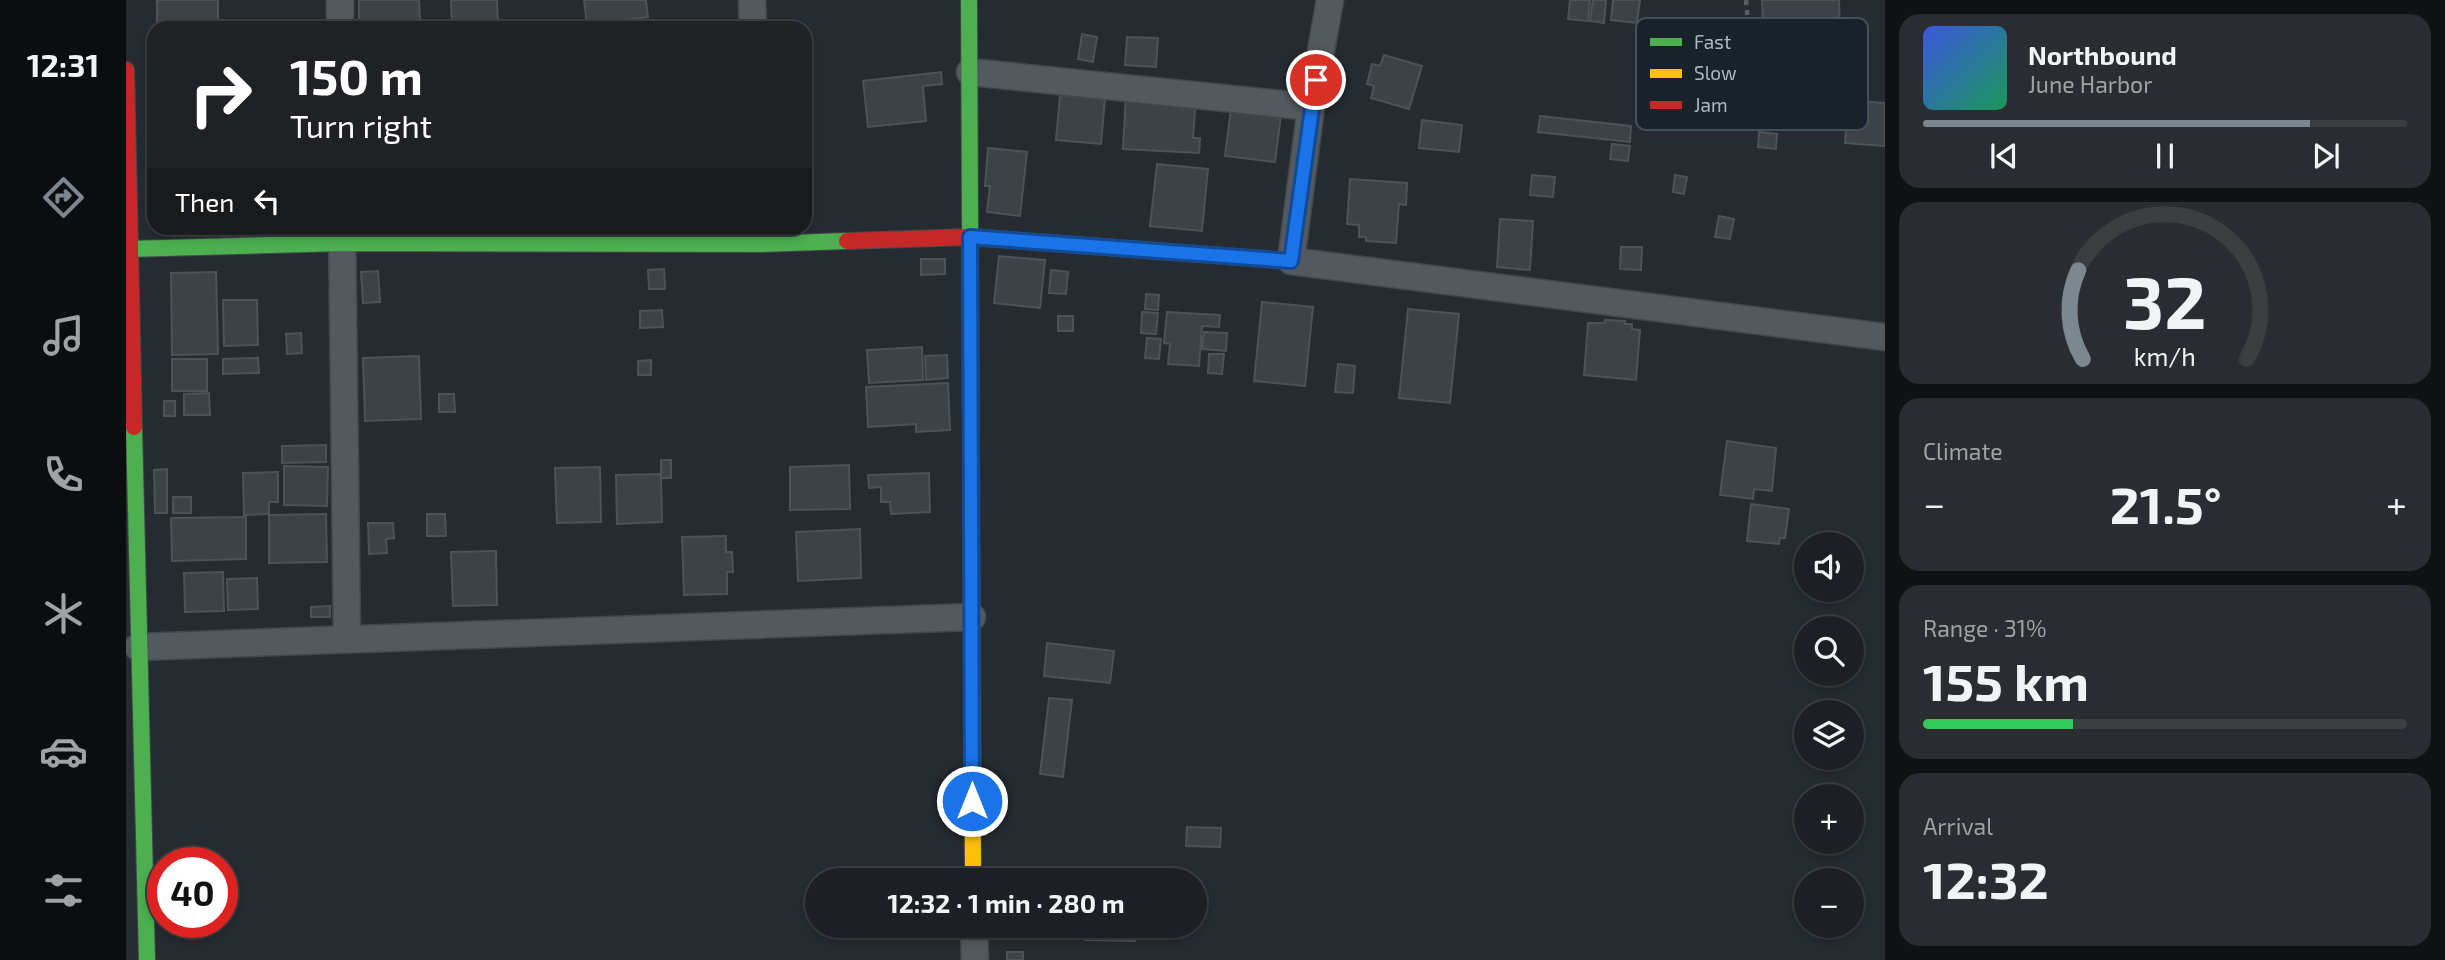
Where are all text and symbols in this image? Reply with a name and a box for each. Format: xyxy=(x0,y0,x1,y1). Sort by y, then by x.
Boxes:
legend xyxy=(1636,18,1868,130)
text: Fast xyxy=(1694,30,1731,53)
text: Northbound xyxy=(2028,39,2177,70)
text: 12:31 xyxy=(27,45,99,83)
text: 150 m xyxy=(290,46,423,105)
icon: right xyxy=(175,49,266,140)
pin xyxy=(1286,50,1346,110)
icon: arrive xyxy=(1297,61,1335,99)
text: Slow xyxy=(1694,61,1737,84)
text: June Harbor xyxy=(2028,70,2152,98)
text: Jam xyxy=(1694,93,1728,116)
text: Turn right xyxy=(290,106,432,144)
icon: previous xyxy=(1985,137,2023,175)
icon: pause xyxy=(2146,137,2184,175)
icon: next xyxy=(2307,137,2345,175)
icon: directions xyxy=(39,173,88,222)
icon: left xyxy=(248,182,286,220)
text: Then xyxy=(175,186,234,217)
text: 32 xyxy=(2123,256,2207,344)
icon: music xyxy=(39,311,88,360)
text: km/h xyxy=(2134,340,2196,370)
text: Climate xyxy=(1923,437,2003,465)
icon: phone xyxy=(39,450,88,499)
text: 21.5° xyxy=(2110,472,2222,534)
text: − xyxy=(1923,480,1945,526)
text: + xyxy=(2386,480,2407,526)
map controls xyxy=(1794,532,1864,938)
button: sound xyxy=(1794,532,1864,602)
icon: climate xyxy=(39,589,88,638)
text: Range · 31% xyxy=(1923,614,2047,642)
button: search xyxy=(1794,616,1864,686)
text: 155 km xyxy=(1923,649,2089,711)
button: layers xyxy=(1794,700,1864,770)
icon: car xyxy=(39,727,88,776)
position arrow xyxy=(935,764,1009,838)
button: + xyxy=(1794,784,1864,854)
text: Arrival xyxy=(1923,812,1993,840)
speed limit sign: 40 xyxy=(147,847,238,938)
text: 12:32 xyxy=(1923,847,2049,909)
icon: filters xyxy=(39,866,88,915)
button: − xyxy=(1794,868,1864,938)
text: 12:32 · 1 min · 280 m xyxy=(887,887,1125,918)

